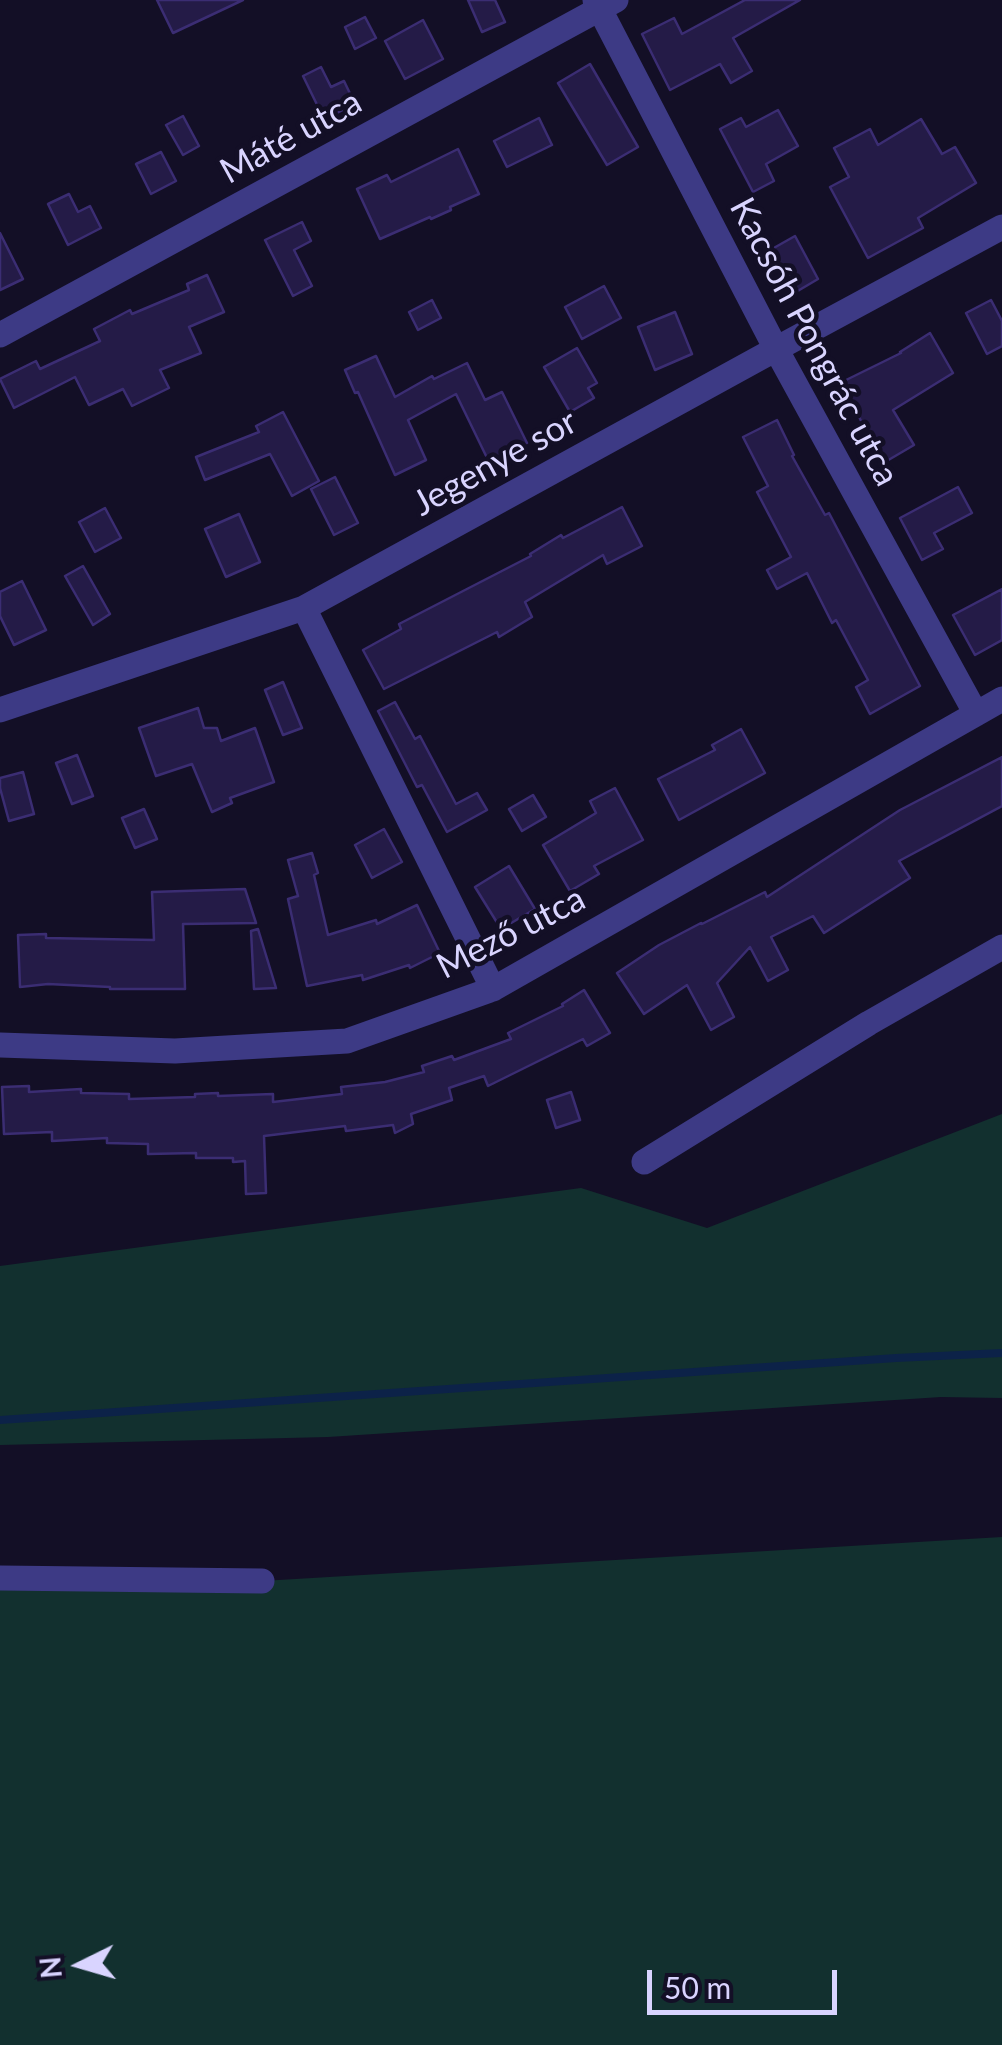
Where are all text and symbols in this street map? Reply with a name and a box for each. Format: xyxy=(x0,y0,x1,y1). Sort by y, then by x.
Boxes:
street label: Máté utca xyxy=(213,81,369,193)
street label: Kacsóh Pongrác utca xyxy=(720,191,908,493)
street label: Jegenye sor xyxy=(406,401,584,525)
street label: Mező utca xyxy=(430,878,592,988)
north arrow xyxy=(30,1915,130,2015)
scale bar xyxy=(652,1950,842,2012)
text: N xyxy=(32,1955,68,1980)
text: 50 m xyxy=(664,1969,731,2005)

